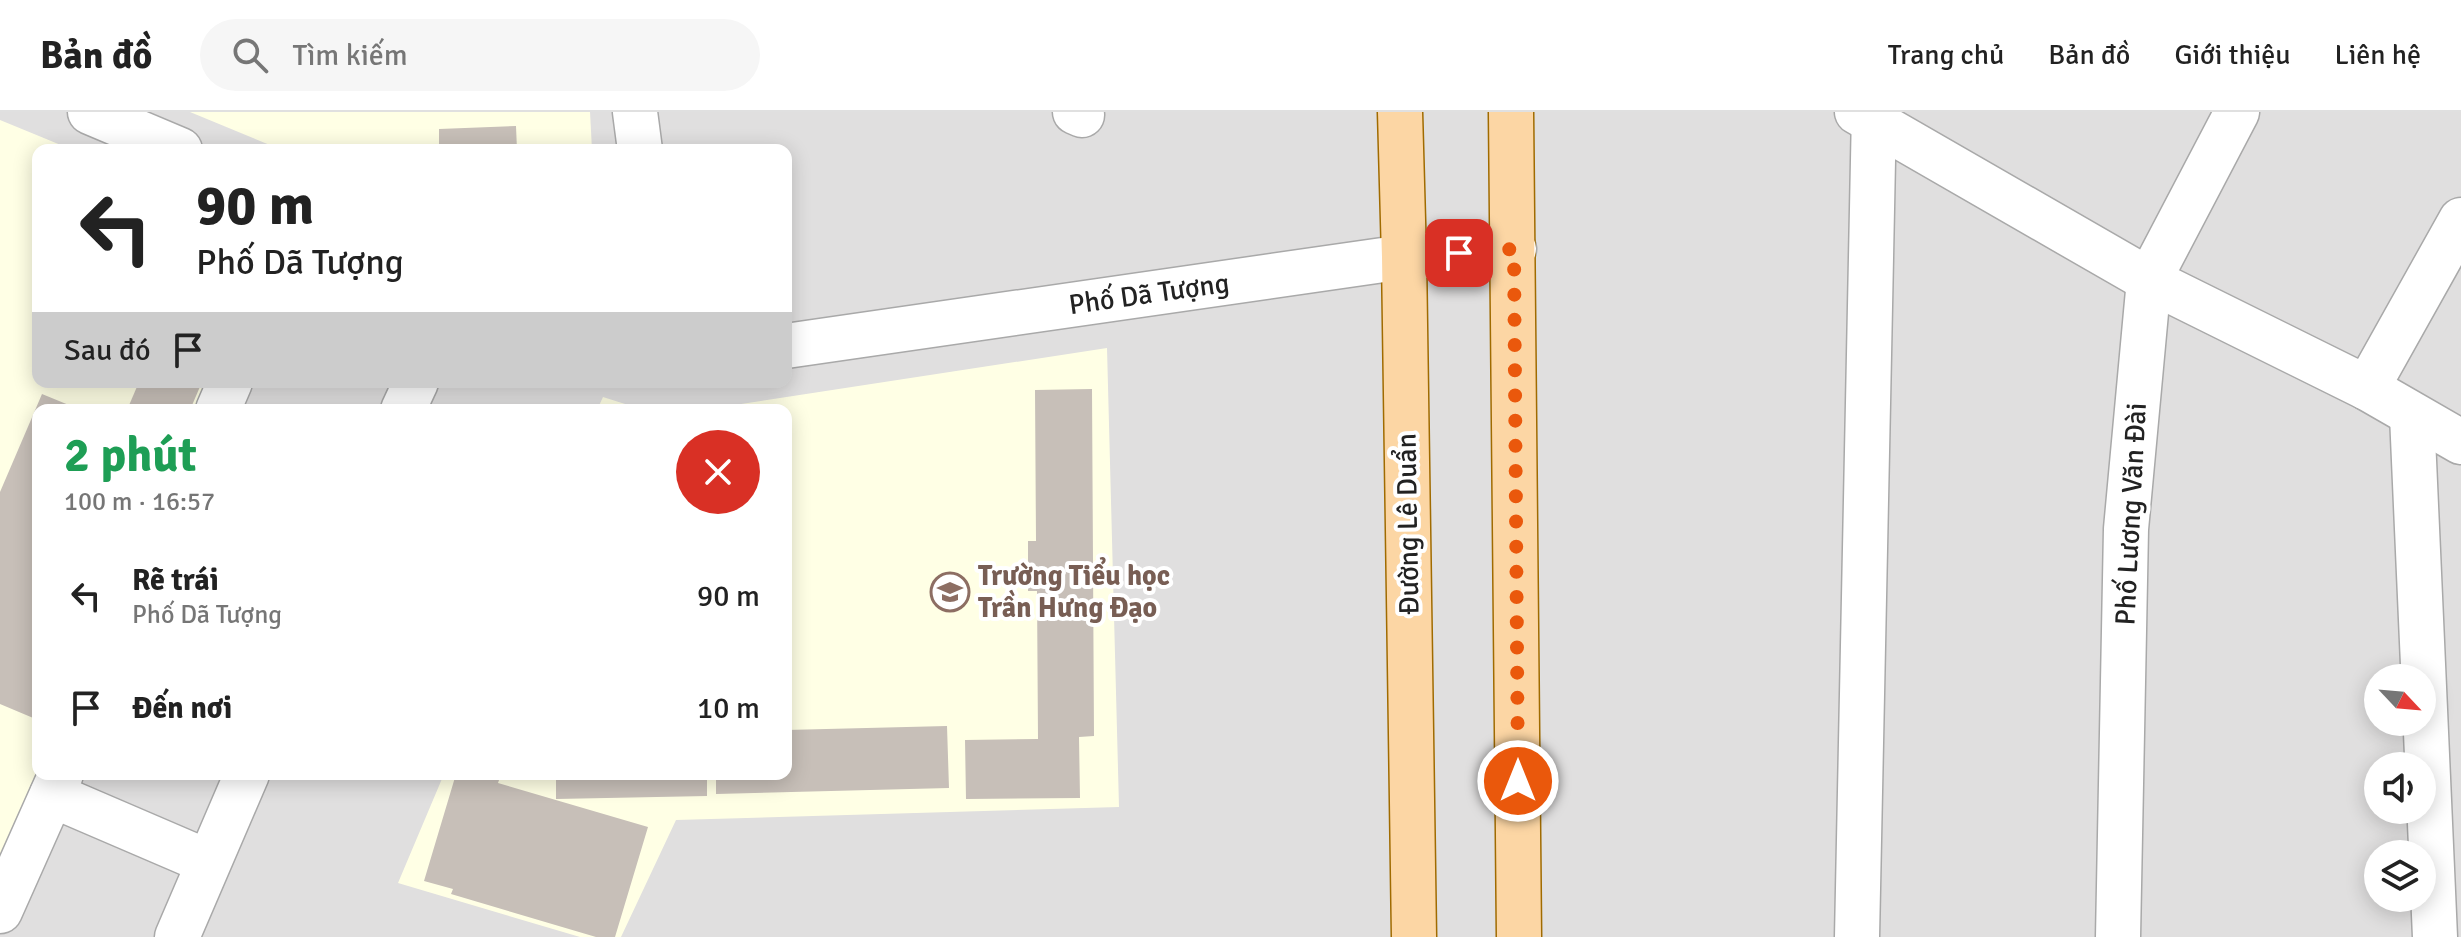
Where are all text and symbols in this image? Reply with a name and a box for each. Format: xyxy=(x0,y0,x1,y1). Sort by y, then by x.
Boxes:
search box xyxy=(200,19,760,91)
text: Bản đồ xyxy=(40,32,152,79)
icon: search xyxy=(228,33,272,77)
text: Tìm kiếm xyxy=(292,37,408,74)
text: Trang chủ xyxy=(1888,38,2004,72)
text: Bản đồ xyxy=(2048,38,2130,72)
text: Giới thiệu xyxy=(2174,38,2291,72)
text: Liên hệ xyxy=(2335,38,2421,72)
text: 90 m xyxy=(196,171,314,240)
icon: left xyxy=(64,176,168,280)
pin xyxy=(1425,219,1493,287)
icon: arrive xyxy=(1437,231,1481,275)
text: Phố Dã Tượng xyxy=(196,240,404,285)
street label: Phố Dã Tượng xyxy=(1067,266,1231,322)
icon: arrive xyxy=(166,328,210,372)
text: Sau đó xyxy=(64,332,150,369)
street label: Phố Lương Văn Đài xyxy=(2108,402,2154,626)
text: 2 phút xyxy=(64,426,197,485)
button: close xyxy=(676,430,760,514)
street label: Đường Lê Duẩn xyxy=(1389,433,1427,615)
text: 100 m · 16:57 xyxy=(64,486,215,518)
place label: Trường Tiểu học Trần Hưng Đạo xyxy=(978,557,1170,625)
text: Rẽ trái xyxy=(132,562,219,599)
school or university icon: Trường Tiểu học Trần Hưng Đạo xyxy=(929,571,971,613)
icon: left xyxy=(64,574,108,618)
text: 90 m xyxy=(697,578,760,615)
text: Phố Dã Tượng xyxy=(132,599,282,631)
north arrow xyxy=(2364,664,2436,736)
map controls xyxy=(2364,664,2436,912)
icon: arrive xyxy=(64,686,108,730)
text: Đến nơi xyxy=(132,690,232,727)
text: 10 m xyxy=(697,690,760,727)
position arrow xyxy=(1476,739,1560,823)
button: sound xyxy=(2364,752,2436,824)
button: layers xyxy=(2364,840,2436,912)

